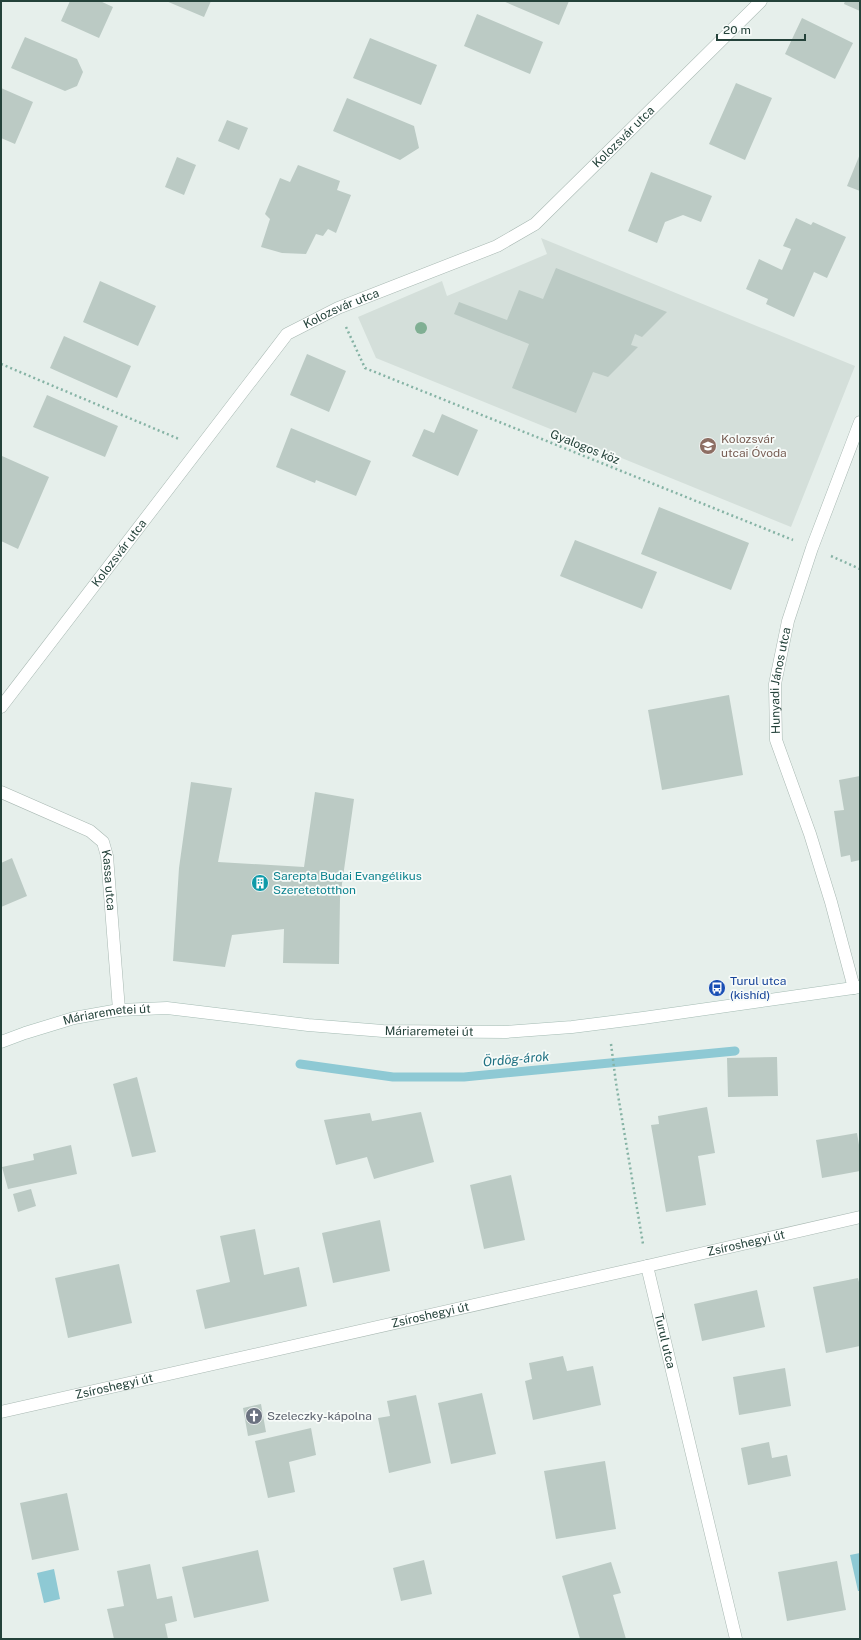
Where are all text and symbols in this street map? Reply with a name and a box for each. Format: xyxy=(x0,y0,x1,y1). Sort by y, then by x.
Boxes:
scale bar xyxy=(717,16,805,42)
text: 20 m xyxy=(723,23,751,37)
street label: Kolozsvár utca xyxy=(590,103,657,170)
street label: Kolozsvár utca xyxy=(301,286,381,331)
street label: Gyalogos köz xyxy=(548,427,622,467)
place label: Kolozsvár utcai Óvoda xyxy=(721,432,787,460)
school or university icon: Kolozsvár utcai Óvoda xyxy=(698,436,718,456)
street label: Kolozsvár utca xyxy=(89,517,149,590)
street label: Hunyadi János utca xyxy=(768,626,794,734)
street label: Kassa utca xyxy=(99,848,118,911)
place label: Sarepta Budai Evangélikus Szeretetotthon xyxy=(273,869,422,897)
building icon: Sarepta Budai Evangélikus Szeretetotthon xyxy=(250,873,270,893)
place label: Turul utca (kishíd) xyxy=(730,974,786,1002)
bus stop icon: Turul utca (kishíd) xyxy=(707,978,727,998)
street label: Máriaremetei út xyxy=(61,1002,151,1028)
street label: Máriaremetei út xyxy=(385,1024,474,1039)
water label: Ördög-árok xyxy=(482,1049,550,1069)
street label: Zsíroshegyi út xyxy=(706,1227,787,1259)
street label: Zsíroshegyi út xyxy=(390,1299,471,1331)
street label: Turul utca xyxy=(652,1312,678,1370)
street label: Zsíroshegyi út xyxy=(74,1371,155,1402)
church icon: Szeleczky-kápolna xyxy=(244,1406,264,1426)
place label: Szeleczky-kápolna xyxy=(267,1409,372,1423)

